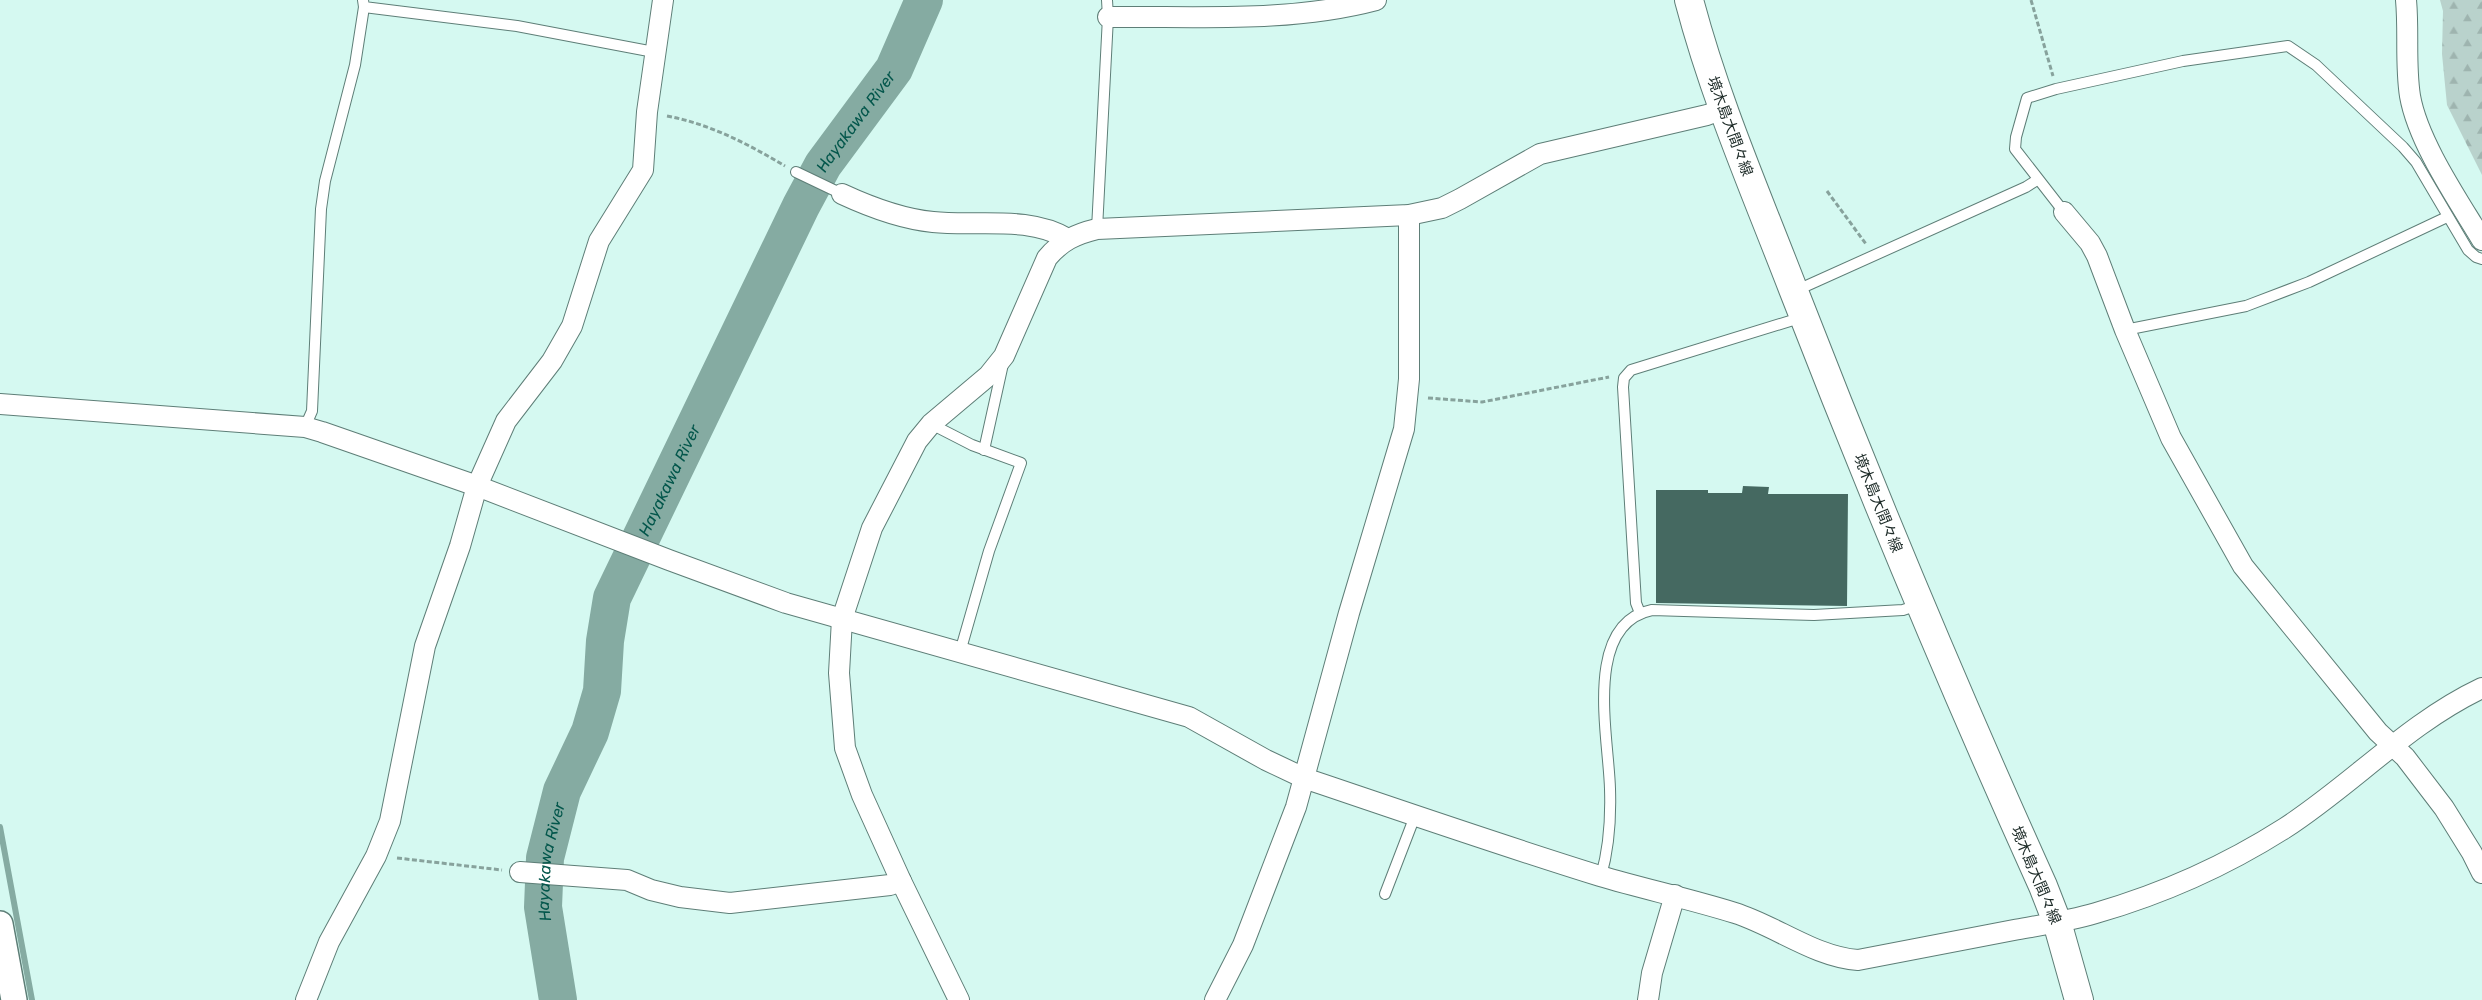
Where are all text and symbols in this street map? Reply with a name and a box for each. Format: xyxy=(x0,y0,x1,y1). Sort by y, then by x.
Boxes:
water label: Hayakawa River xyxy=(812,66,899,175)
street label: 境木島大間々線 xyxy=(1704,74,1756,178)
water label: Hayakawa River xyxy=(634,421,704,539)
street label: 境木島大間々線 xyxy=(1850,451,1906,555)
water label: Hayakawa River xyxy=(533,799,569,923)
street label: 境木島大間々線 xyxy=(2007,823,2065,927)

